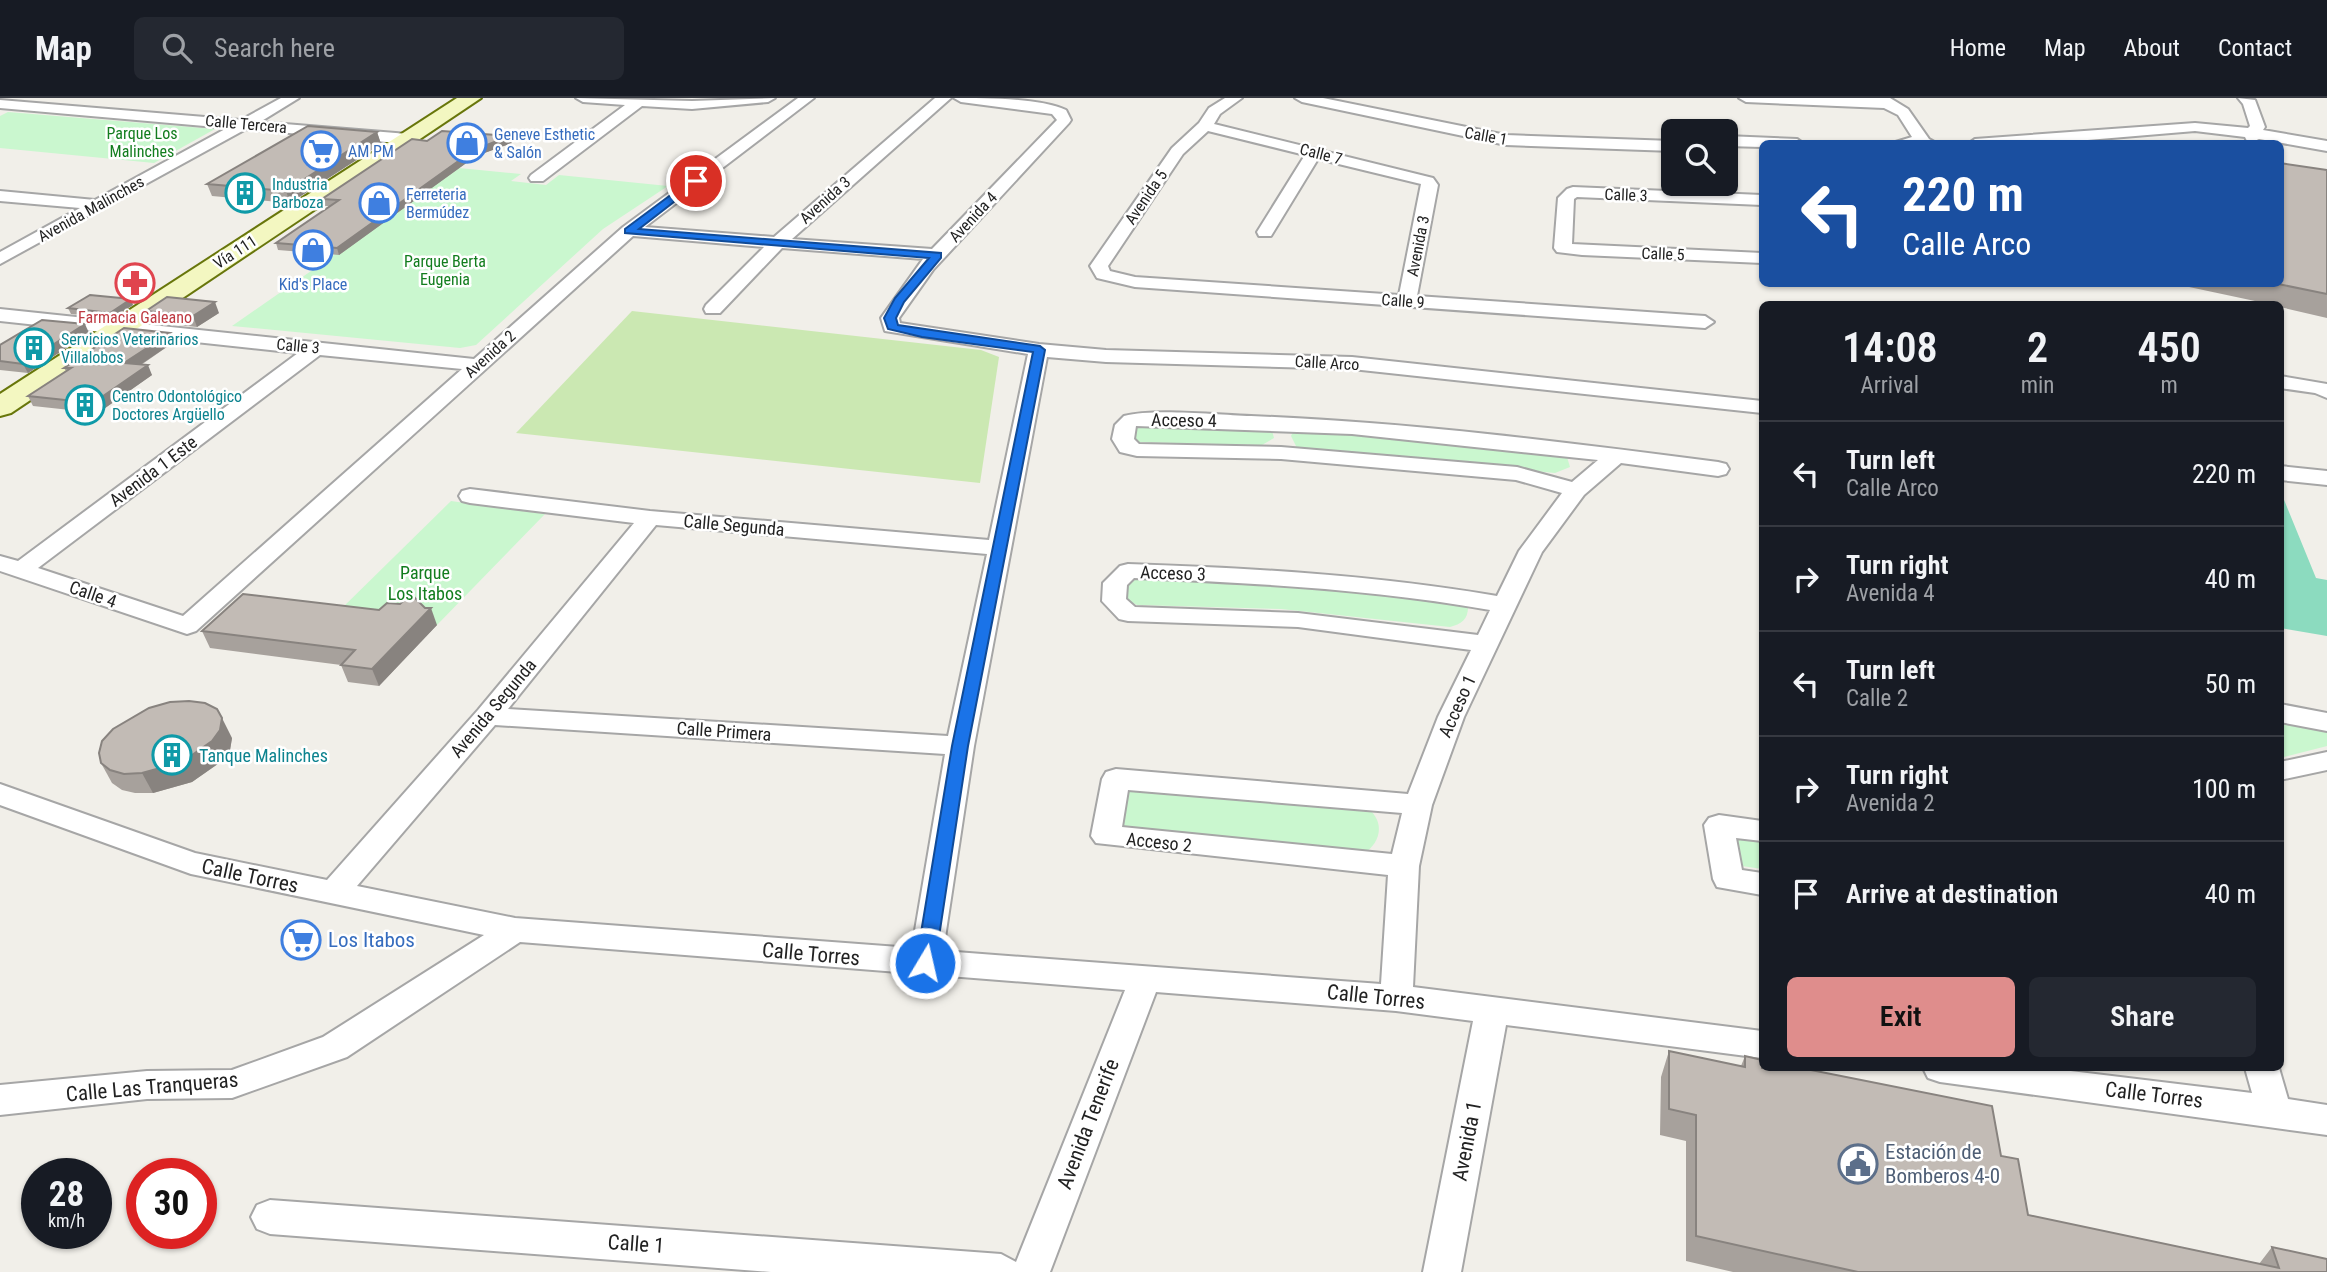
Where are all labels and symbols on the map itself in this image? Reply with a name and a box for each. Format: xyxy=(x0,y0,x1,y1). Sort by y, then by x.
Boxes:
street label: Calle Tercera xyxy=(204,111,288,137)
shop icon: Geneve Esthetic & Salón xyxy=(446,122,488,164)
street label: Calle 1 xyxy=(1463,123,1509,149)
park label: Parque Los Malinches xyxy=(106,124,178,161)
place label: Geneve Esthetic & Salón xyxy=(494,125,595,162)
supermarket icon: AM PM xyxy=(300,130,342,172)
street label: Calle 7 xyxy=(1298,140,1344,168)
place label: AM PM xyxy=(348,142,394,161)
pin xyxy=(666,151,726,211)
street label: Avenida 5 xyxy=(1121,166,1171,228)
street label: Avenida Malinches xyxy=(35,172,147,246)
building icon: Industria Barboza xyxy=(224,172,266,214)
street label: Avenida 3 xyxy=(796,172,854,228)
place label: Industria Barboza xyxy=(272,175,328,212)
shop icon: Ferreteria Bermúdez xyxy=(358,182,400,224)
place label: Ferreteria Bermúdez xyxy=(406,185,469,222)
street label: Calle 3 xyxy=(1604,185,1648,205)
street label: Avenida 4 xyxy=(945,188,1001,246)
street label: Avenida 3 xyxy=(1403,214,1433,278)
shop icon: Kid's Place xyxy=(292,229,334,271)
street label: Vía 111 xyxy=(210,231,260,273)
street label: Calle 5 xyxy=(1641,244,1685,264)
park label: Parque Berta Eugenia xyxy=(404,252,486,289)
pharmacy icon: Farmacia Galeano xyxy=(114,262,156,304)
place label: Kid's Place xyxy=(279,275,347,294)
street label: Calle 9 xyxy=(1381,290,1425,312)
place label: Farmacia Galeano xyxy=(78,308,192,327)
street label: Avenida 2 xyxy=(461,326,519,382)
building icon: Servicios Veterinarios Villalobos xyxy=(13,327,55,369)
place label: Servicios Veterinarios Villalobos xyxy=(61,330,199,367)
street label: Calle 3 xyxy=(276,335,320,357)
street label: Calle Arco xyxy=(1294,352,1360,374)
building icon: Centro Odontológico Doctores Argüello xyxy=(64,384,106,426)
place label: Centro Odontológico Doctores Argüello xyxy=(112,387,242,424)
street label: Acceso 4 xyxy=(1151,409,1217,431)
street label: Avenida 1 Este xyxy=(105,431,201,511)
street label: Calle Segunda xyxy=(683,510,785,540)
street label: Acceso 3 xyxy=(1140,561,1206,585)
park label: Parque Los Itabos xyxy=(388,562,462,604)
street label: Calle 4 xyxy=(67,576,119,612)
street label: Avenida Segunda xyxy=(446,654,540,762)
street label: Acceso 1 xyxy=(1434,672,1480,740)
street label: Calle Primera xyxy=(676,717,772,745)
building icon: Tanque Malinches xyxy=(151,734,193,776)
place label: Tanque Malinches xyxy=(199,745,328,766)
street label: Acceso 2 xyxy=(1125,828,1193,856)
street label: Calle Torres xyxy=(199,854,301,898)
supermarket icon: Los Itabos xyxy=(280,919,322,961)
position arrow xyxy=(888,926,962,1000)
place label: Los Itabos xyxy=(328,928,415,952)
street label: Calle Torres xyxy=(761,938,861,970)
street label: Calle Torres xyxy=(1326,980,1426,1014)
street label: Avenida Tenerife xyxy=(1052,1055,1124,1192)
street label: Calle Las Tranqueras xyxy=(65,1068,239,1106)
street label: Calle Torres xyxy=(2104,1077,2204,1113)
street label: Avenida 1 xyxy=(1447,1099,1487,1183)
place label: Estación de Bomberos 4-0 xyxy=(1885,1140,2000,1188)
public building icon: Estación de Bomberos 4-0 xyxy=(1837,1143,1879,1185)
speed limit sign: 30 xyxy=(126,1158,217,1249)
street label: Calle 1 xyxy=(607,1230,665,1258)

